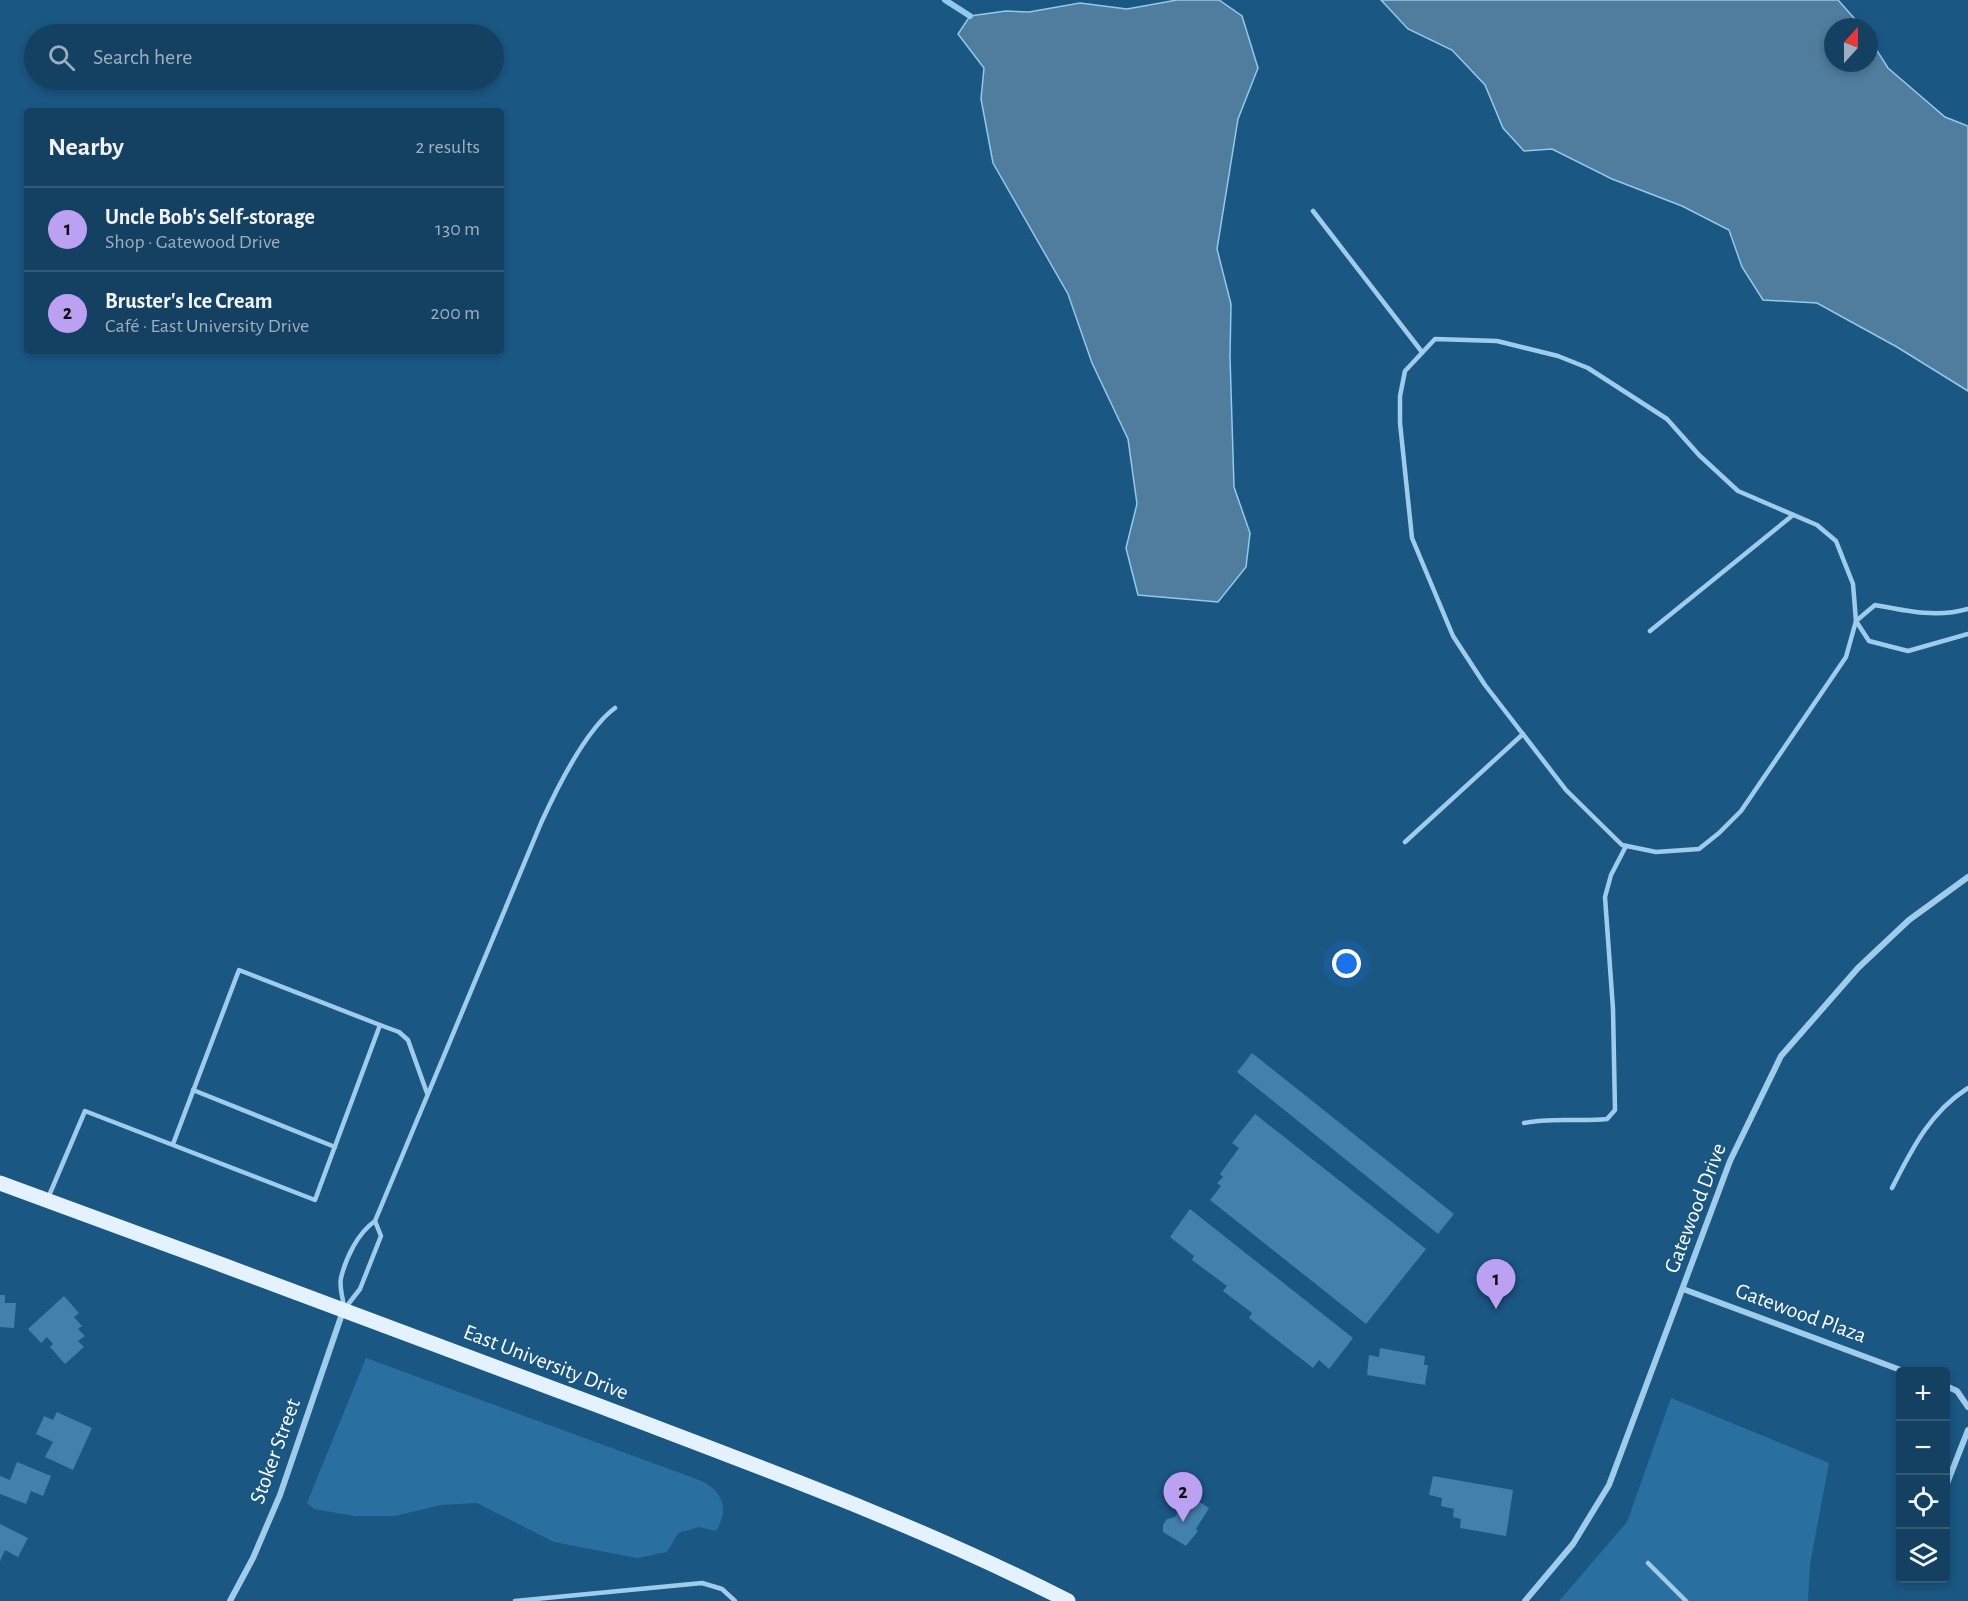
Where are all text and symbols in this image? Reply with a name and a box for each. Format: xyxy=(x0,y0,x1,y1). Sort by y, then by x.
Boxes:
north arrow xyxy=(1824,18,1878,72)
search box xyxy=(24,24,504,90)
icon: search xyxy=(45,41,78,74)
text: Search here xyxy=(93,46,192,68)
text: Nearby xyxy=(48,134,124,160)
text: 2 results xyxy=(416,137,480,157)
text: Uncle Bob's Self-storage xyxy=(105,206,315,228)
text: 1 xyxy=(64,219,71,239)
text: 130 m xyxy=(435,219,480,239)
text: Shop · Gatewood Drive xyxy=(105,232,280,252)
text: Bruster's Ice Cream xyxy=(105,290,273,312)
text: 2 xyxy=(63,303,72,323)
text: 200 m xyxy=(430,303,480,323)
text: Café · East University Drive xyxy=(105,316,309,336)
your location xyxy=(1332,949,1361,978)
street label: Gatewood Drive xyxy=(1660,1140,1730,1276)
pin: 1 xyxy=(1476,1260,1516,1309)
street label: Gatewood Plaza xyxy=(1733,1279,1869,1347)
street label: East University Drive xyxy=(461,1320,631,1404)
map controls xyxy=(1896,1367,1950,1583)
button: + xyxy=(1896,1367,1950,1421)
street label: Stoker Street xyxy=(246,1395,304,1507)
button: − xyxy=(1896,1421,1950,1475)
pin: 2 xyxy=(1164,1472,1202,1522)
button: locate xyxy=(1896,1475,1950,1529)
button: layers xyxy=(1896,1529,1950,1583)

